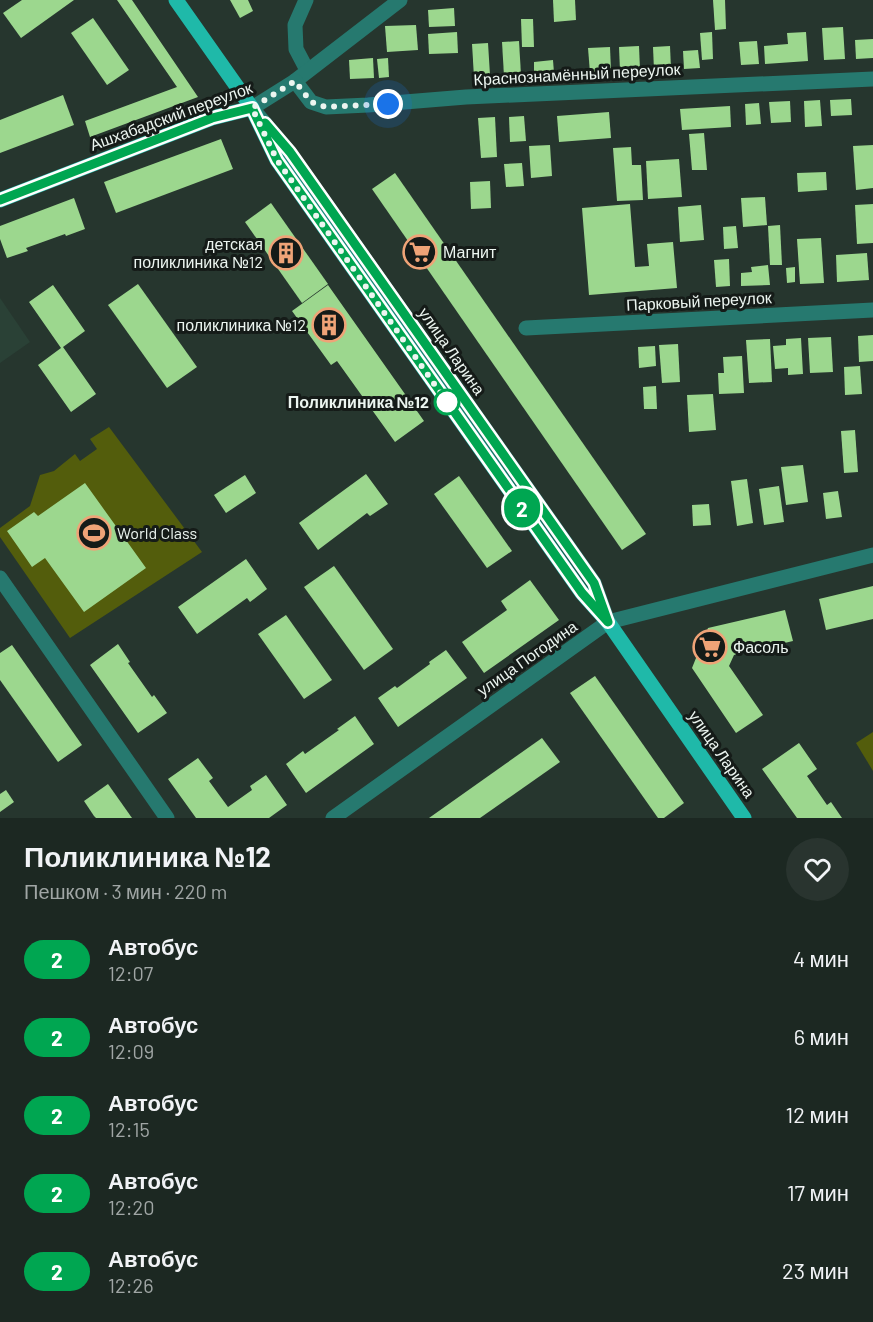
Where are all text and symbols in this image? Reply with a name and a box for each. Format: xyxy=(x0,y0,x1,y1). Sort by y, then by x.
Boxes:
street label: Краснознамённый переулок xyxy=(473,59,682,88)
street label: Ашхабадский переулок xyxy=(87,77,256,154)
your location xyxy=(373,89,403,119)
place label: детская поликлиника №12 xyxy=(133,234,263,271)
supermarket icon: Магнит xyxy=(402,234,438,270)
building icon: детская поликлиника №12 xyxy=(268,235,304,271)
place label: Магнит xyxy=(443,242,497,261)
street label: Парковый переулок xyxy=(626,287,773,314)
street label: улица Ларина xyxy=(415,303,490,398)
building icon: поликлиника №12 xyxy=(311,307,347,343)
place label: поликлиника №12 xyxy=(176,315,306,334)
marker: Поликлиника №12 xyxy=(434,389,460,415)
place label: Поликлиника №12 xyxy=(288,392,429,411)
line badge: 2 xyxy=(502,488,542,528)
text: 2 xyxy=(516,496,528,521)
sports icon: World Class xyxy=(76,515,112,551)
place label: World Class xyxy=(117,523,197,542)
street label: улица Погодина xyxy=(473,616,580,699)
supermarket icon: Фасоль xyxy=(692,629,728,665)
place label: Фасоль xyxy=(733,637,788,656)
street label: улица Ларина xyxy=(685,706,760,801)
button: heart xyxy=(786,838,849,901)
text: Поликлиника №12 xyxy=(24,839,271,873)
text: Пешком · 3 мин · 220 m xyxy=(24,879,227,903)
text: Автобус xyxy=(108,933,198,959)
text: 4 мин xyxy=(793,945,849,971)
text: 2 xyxy=(51,947,63,972)
text: 12:07 xyxy=(108,961,153,985)
text: Автобус xyxy=(108,1011,198,1037)
text: 6 мин xyxy=(794,1023,849,1049)
text: 2 xyxy=(51,1025,63,1050)
text: 12:09 xyxy=(108,1039,154,1063)
text: Автобус xyxy=(108,1089,198,1115)
text: 12 мин xyxy=(786,1101,849,1127)
text: 2 xyxy=(51,1103,63,1128)
text: 12:15 xyxy=(108,1117,150,1141)
text: Автобус xyxy=(108,1167,198,1193)
text: 17 мин xyxy=(787,1179,849,1205)
text: 2 xyxy=(51,1181,63,1206)
text: 12:20 xyxy=(108,1195,155,1219)
text: Автобус xyxy=(108,1245,198,1271)
text: 23 мин xyxy=(782,1257,849,1283)
text: 2 xyxy=(51,1259,63,1284)
text: 12:26 xyxy=(108,1273,154,1297)

